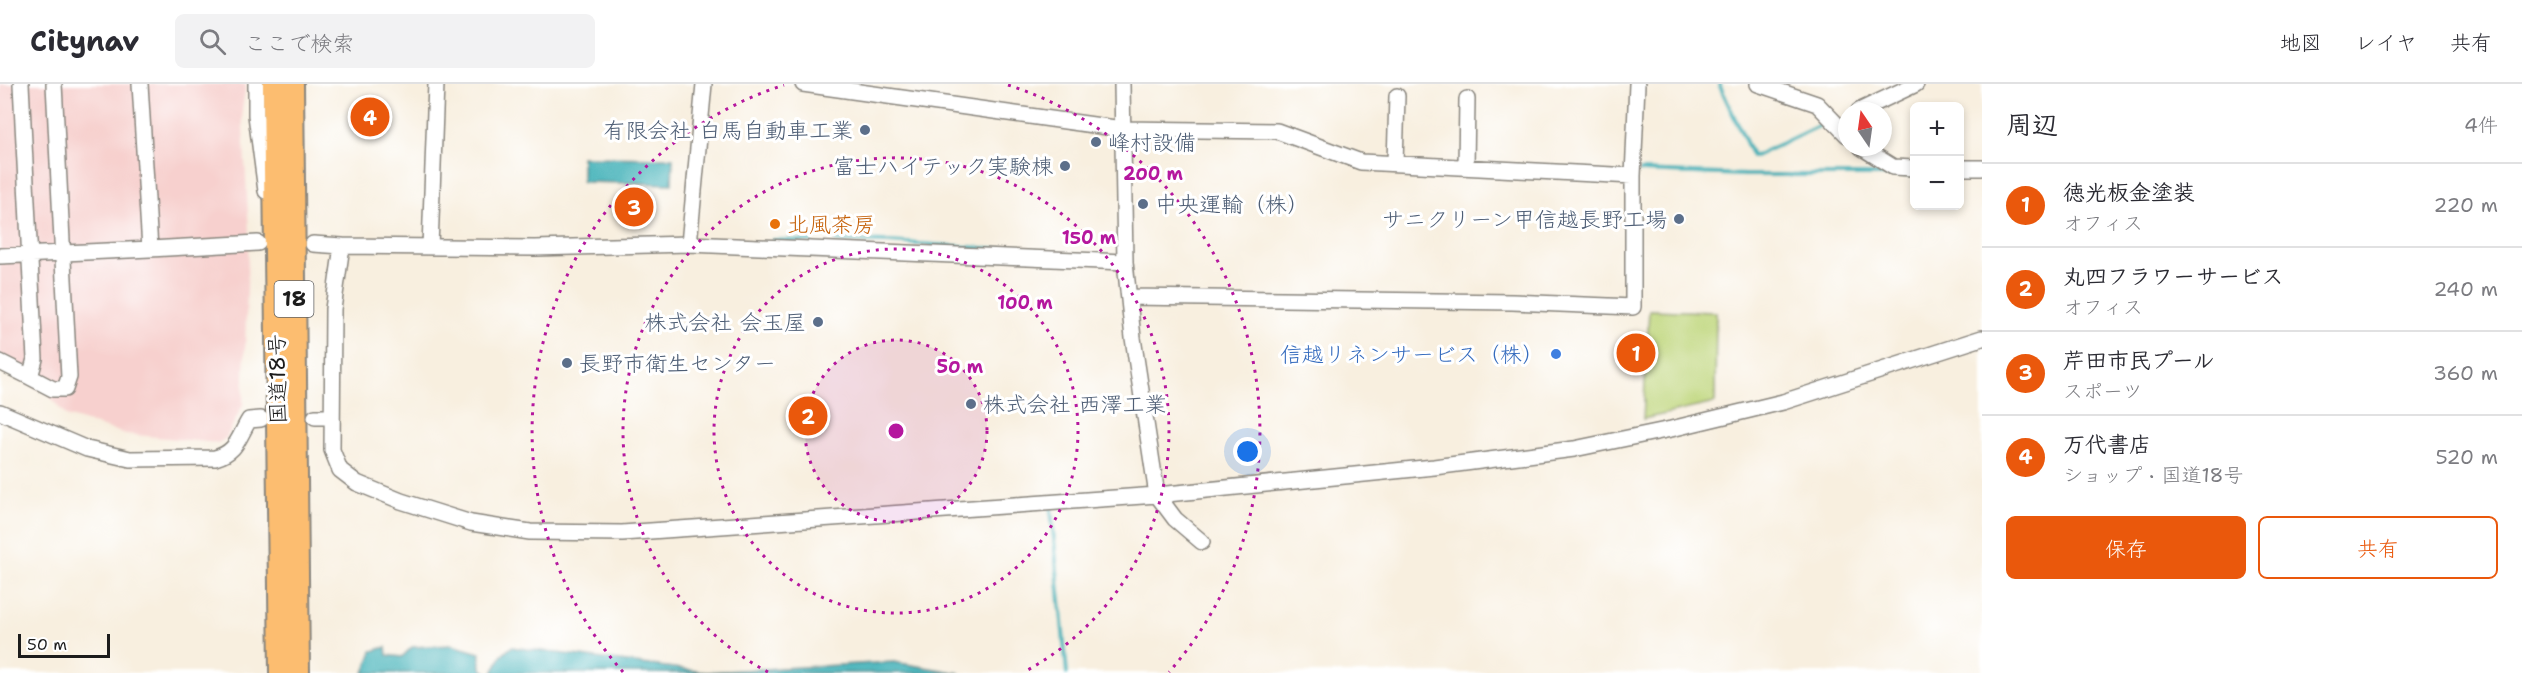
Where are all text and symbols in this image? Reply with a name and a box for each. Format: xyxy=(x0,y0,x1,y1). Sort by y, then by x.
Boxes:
search box xyxy=(175,14,595,68)
text: Citynav xyxy=(30,22,139,60)
icon: search xyxy=(196,25,229,58)
text: ここで検索 xyxy=(244,29,354,58)
text: 地図 xyxy=(2280,29,2322,57)
text: レイヤ xyxy=(2355,29,2417,57)
text: 共有 xyxy=(2450,29,2492,57)
pin: 4 xyxy=(350,94,389,140)
north arrow xyxy=(1838,102,1892,156)
map controls xyxy=(1910,102,1964,210)
button: + xyxy=(1910,102,1964,156)
text: 周辺 xyxy=(2006,107,2058,142)
text: 4件 xyxy=(2464,112,2498,138)
place label: 有限会社 白馬自動車工業 xyxy=(603,116,853,145)
marker: 有限会社 白馬自動車工業 xyxy=(858,123,872,137)
place label: 峰村設備 xyxy=(1108,128,1196,157)
marker: 峰村設備 xyxy=(1089,135,1103,149)
place label: 富士ハイテック実験棟 xyxy=(833,152,1053,181)
button: − xyxy=(1910,156,1964,210)
marker: 富士ハイテック実験棟 xyxy=(1058,159,1072,173)
text: 200 m xyxy=(1123,162,1184,186)
text: 徳光板金塗装 xyxy=(2063,178,2195,207)
pin: 3 xyxy=(614,184,654,230)
place label: 中央運輸（株） xyxy=(1155,190,1309,219)
text: 1 xyxy=(2021,192,2030,218)
text: 220 m xyxy=(2434,192,2498,218)
marker: 中央運輸（株） xyxy=(1136,197,1150,211)
place label: サニクリーン甲信越長野工場 xyxy=(1382,205,1667,234)
place label: 北風茶房 xyxy=(787,210,875,239)
text: オフィス xyxy=(2063,210,2143,236)
marker: サニクリーン甲信越長野工場 xyxy=(1672,212,1686,226)
marker: 北風茶房 xyxy=(768,217,782,231)
text: 150 m xyxy=(1062,226,1117,250)
text: 丸四フラワーサービス xyxy=(2063,262,2283,291)
text: 2 xyxy=(2019,276,2033,302)
text: 240 m xyxy=(2433,276,2498,302)
road number: 18 xyxy=(274,281,314,317)
text: 100 m xyxy=(997,291,1053,315)
text: オフィス xyxy=(2063,294,2143,320)
place label: 株式会社 会玉屋 xyxy=(644,308,806,337)
marker: 株式会社 会玉屋 xyxy=(811,315,825,329)
pin: 1 xyxy=(1616,330,1656,376)
street label: 国道18号 xyxy=(262,334,293,424)
place label: 信越リネンサービス（株） xyxy=(1280,340,1544,369)
text: 芹田市民プール xyxy=(2063,346,2215,375)
marker: 信越リネンサービス（株） xyxy=(1549,347,1563,361)
place label: 長野市衛生センター xyxy=(579,349,776,378)
text: 50 m xyxy=(937,355,984,379)
marker: 長野市衛生センター xyxy=(560,356,574,370)
text: 3 xyxy=(2019,360,2033,386)
text: 360 m xyxy=(2433,360,2498,386)
text: スポーツ xyxy=(2063,378,2143,404)
place label: 株式会社 西澤工業 xyxy=(983,390,1167,419)
pin: 2 xyxy=(788,394,828,438)
marker: 株式会社 西澤工業 xyxy=(964,397,978,411)
centre of rings xyxy=(886,421,906,441)
text: 万代書店 xyxy=(2063,430,2151,459)
your location xyxy=(1233,437,1262,466)
text: 4 xyxy=(2019,444,2033,470)
text: 520 m xyxy=(2435,444,2498,470)
text: ショップ · 国道18号 xyxy=(2063,462,2244,488)
button: 保存 xyxy=(2006,516,2246,579)
button: 共有 xyxy=(2258,516,2498,579)
scale bar xyxy=(18,631,110,658)
text: 50 m xyxy=(27,634,67,655)

